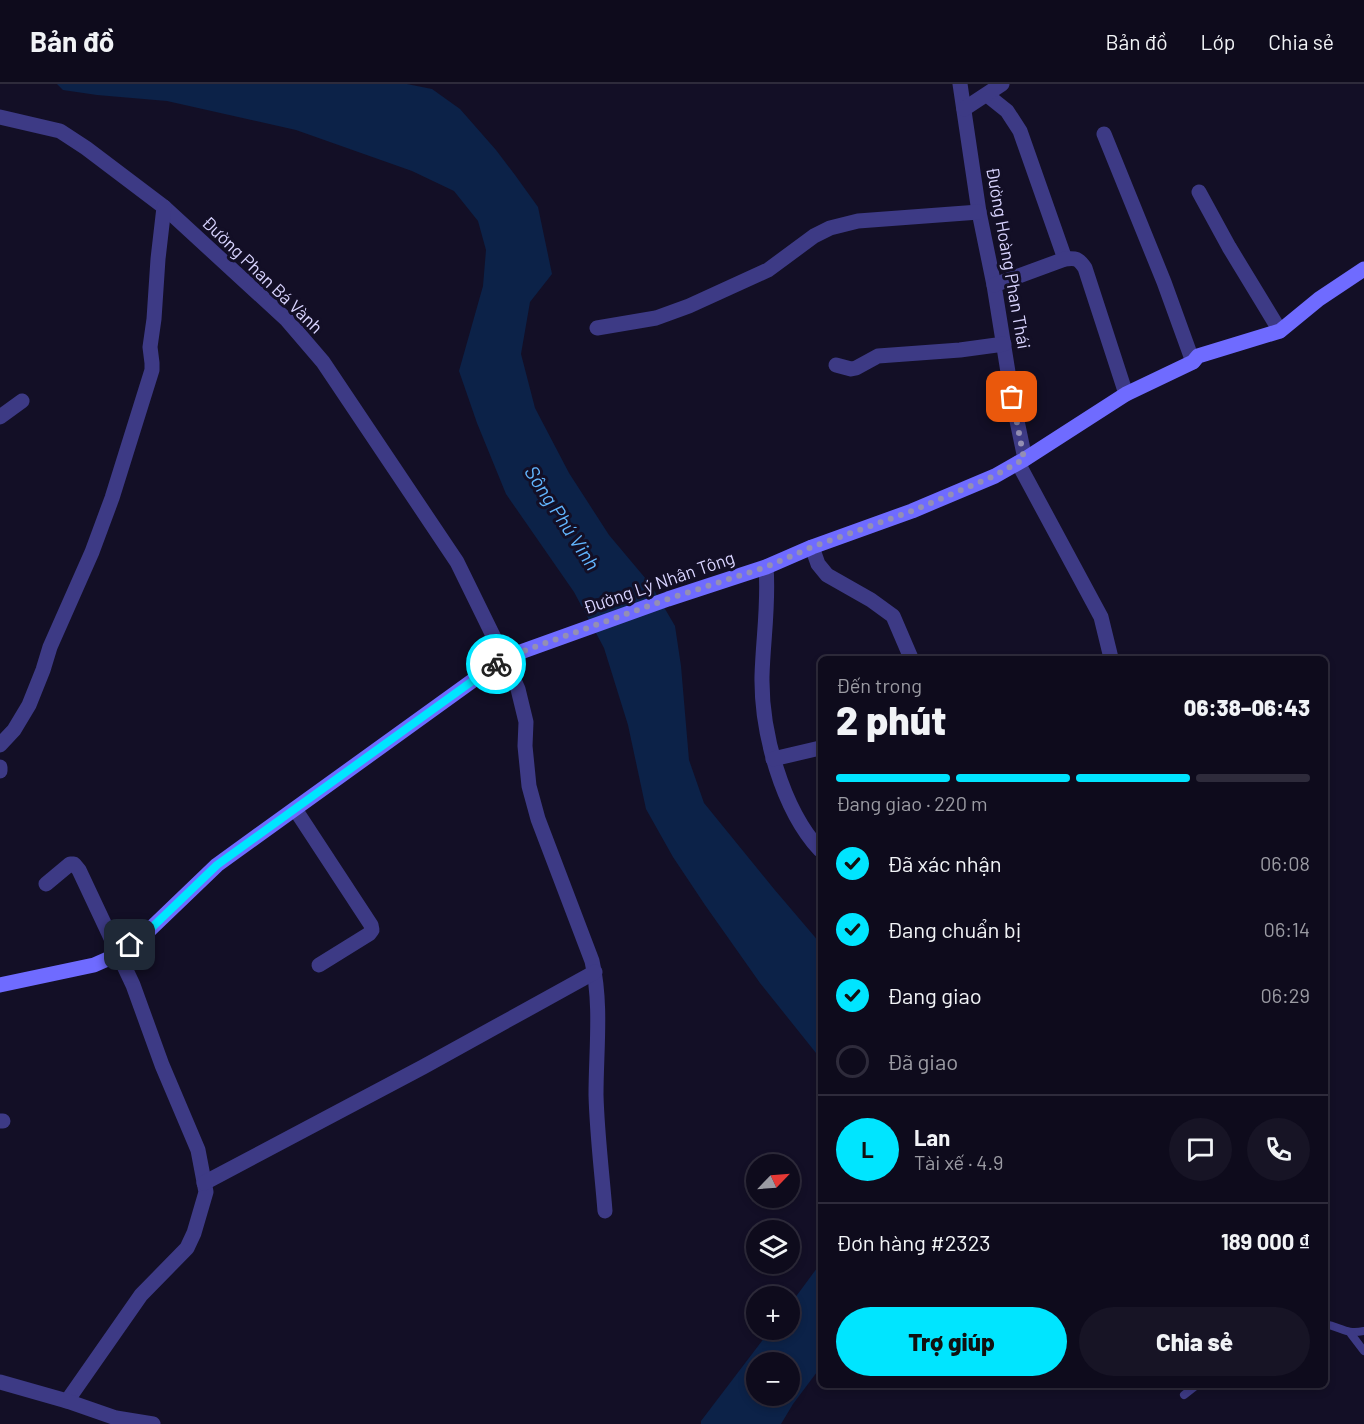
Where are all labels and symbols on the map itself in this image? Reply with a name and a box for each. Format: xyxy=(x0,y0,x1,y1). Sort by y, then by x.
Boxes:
street label: Đường Hoàng Phan Thái xyxy=(982,165,1036,351)
street label: Đường Phan Bá Vành xyxy=(198,211,328,338)
pin xyxy=(986,371,1037,422)
water label: Sông Phú Vinh xyxy=(520,461,606,574)
street label: Đường Lý Nhân Tông xyxy=(580,546,737,618)
courier xyxy=(466,634,526,694)
pin xyxy=(104,919,155,970)
north arrow xyxy=(746,1154,800,1208)

